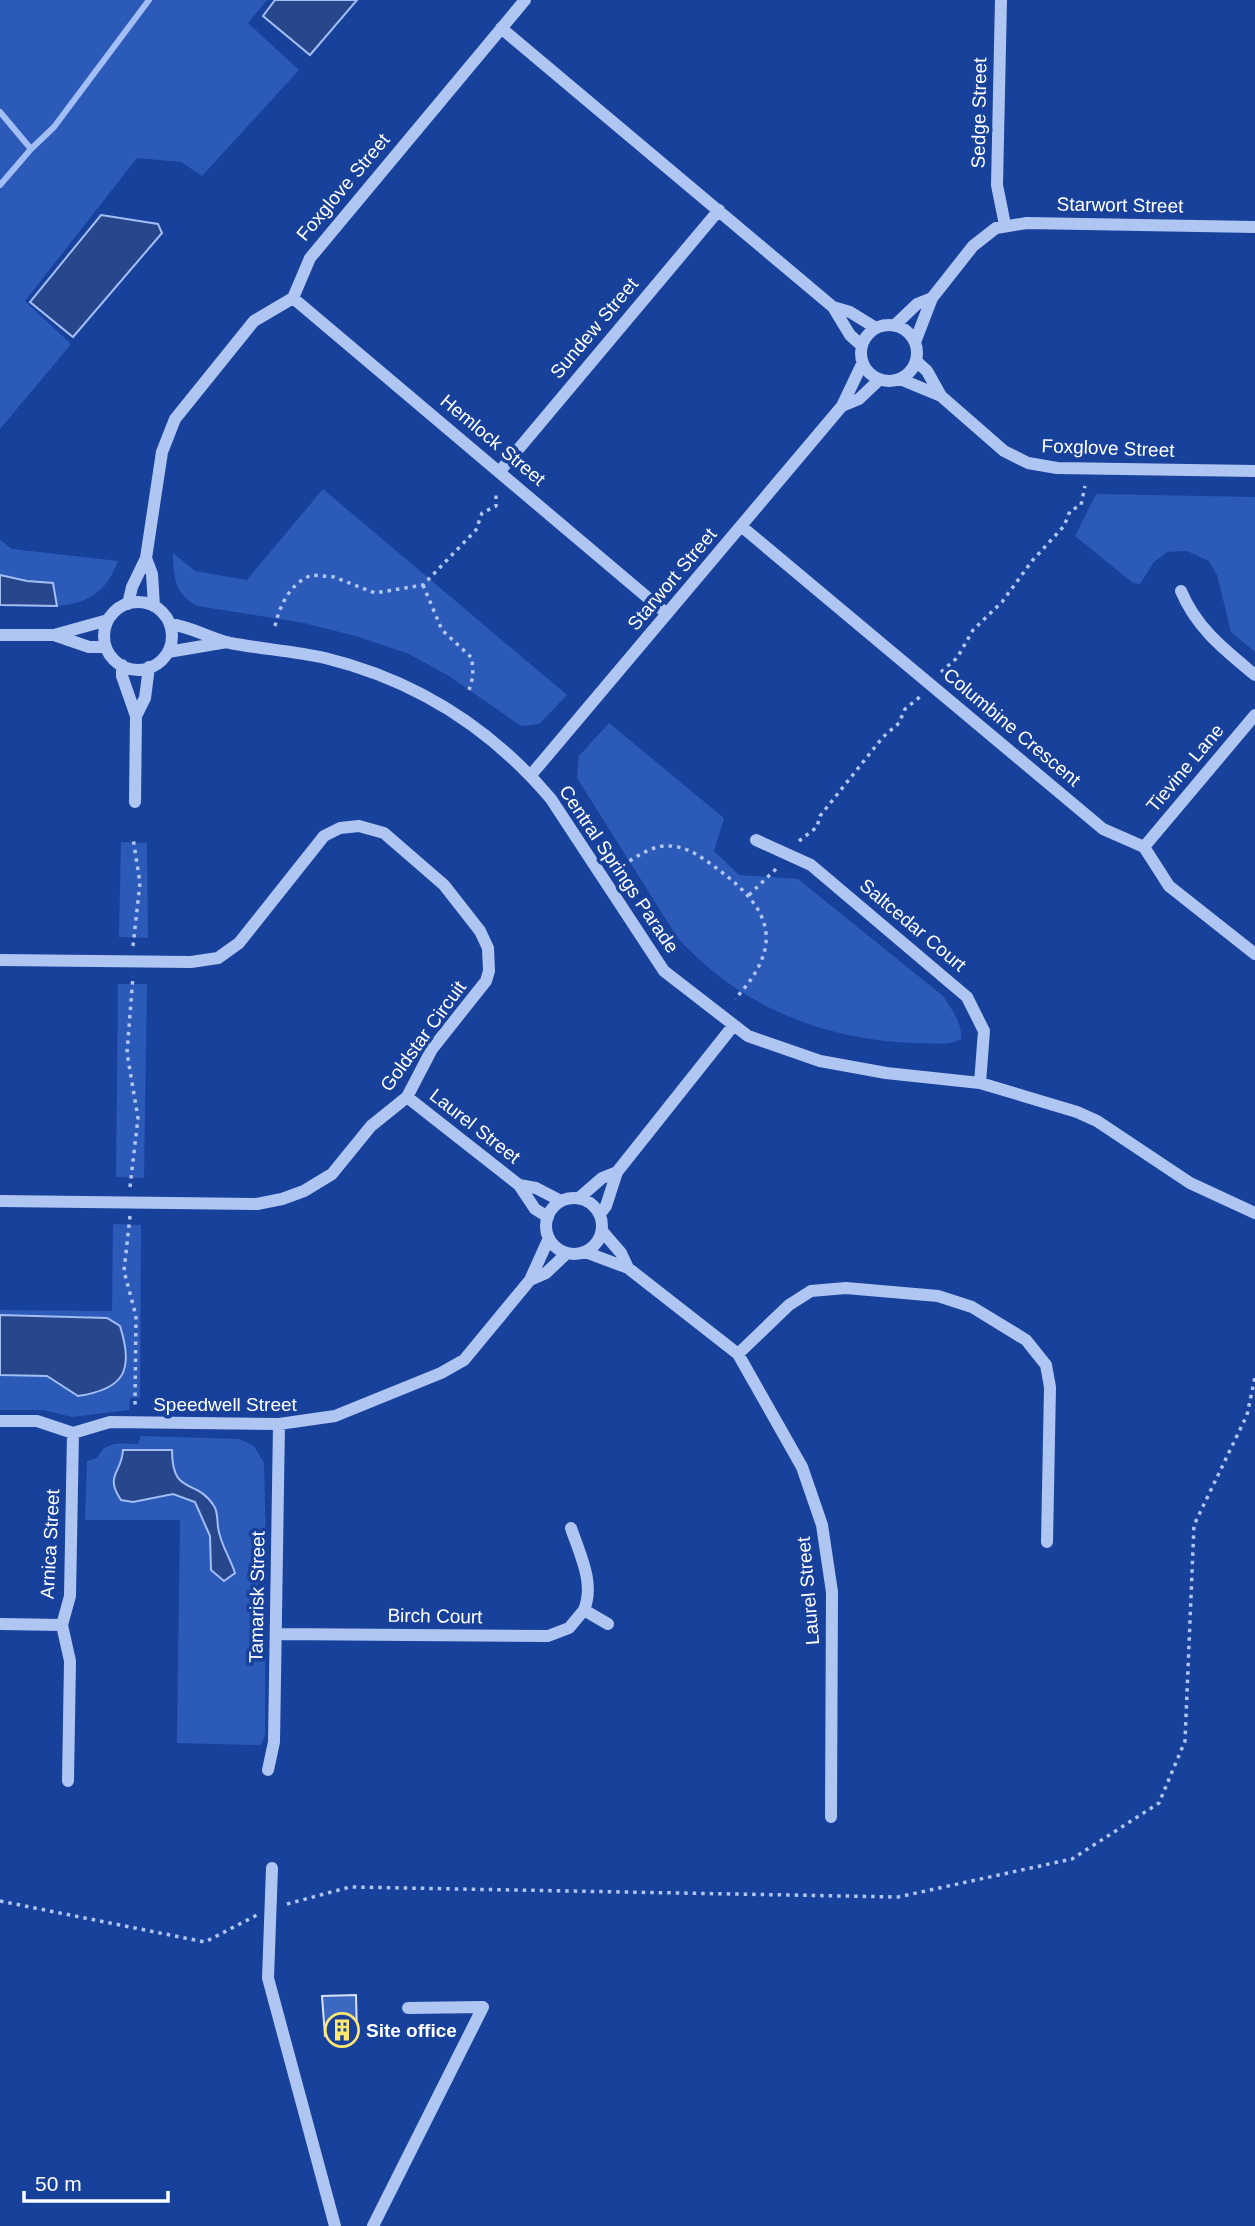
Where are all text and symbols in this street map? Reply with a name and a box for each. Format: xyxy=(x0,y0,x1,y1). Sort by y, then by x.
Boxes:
street label: Sedge Street xyxy=(968,57,990,169)
street label: Foxglove Street xyxy=(292,129,394,245)
street label: Starwort Street xyxy=(1056,193,1184,217)
street label: Sundew Street xyxy=(546,273,643,382)
street label: Hemlock Street xyxy=(437,390,550,490)
street label: Foxglove Street xyxy=(1041,435,1176,461)
street label: Starwort Street xyxy=(623,523,721,634)
street label: Columbine Crescent xyxy=(939,664,1085,791)
street label: Tievine Lane xyxy=(1142,720,1228,816)
street label: Central Springs Parade xyxy=(555,781,683,957)
street label: Saltcedar Court xyxy=(856,875,971,976)
street label: Goldstar Circuit xyxy=(376,976,470,1095)
street label: Laurel Street xyxy=(426,1084,525,1168)
street label: Speedwell Street xyxy=(153,1394,298,1415)
street label: Arnica Street xyxy=(37,1488,63,1599)
street label: Tamarisk Street xyxy=(245,1530,269,1663)
street label: Laurel Street xyxy=(793,1535,823,1646)
street label: Birch Court xyxy=(387,1605,483,1627)
building icon: Site office xyxy=(323,2011,361,2049)
place label: Site office xyxy=(366,2020,457,2041)
scale bar xyxy=(24,2160,168,2204)
text: 50 m xyxy=(35,2172,82,2195)

